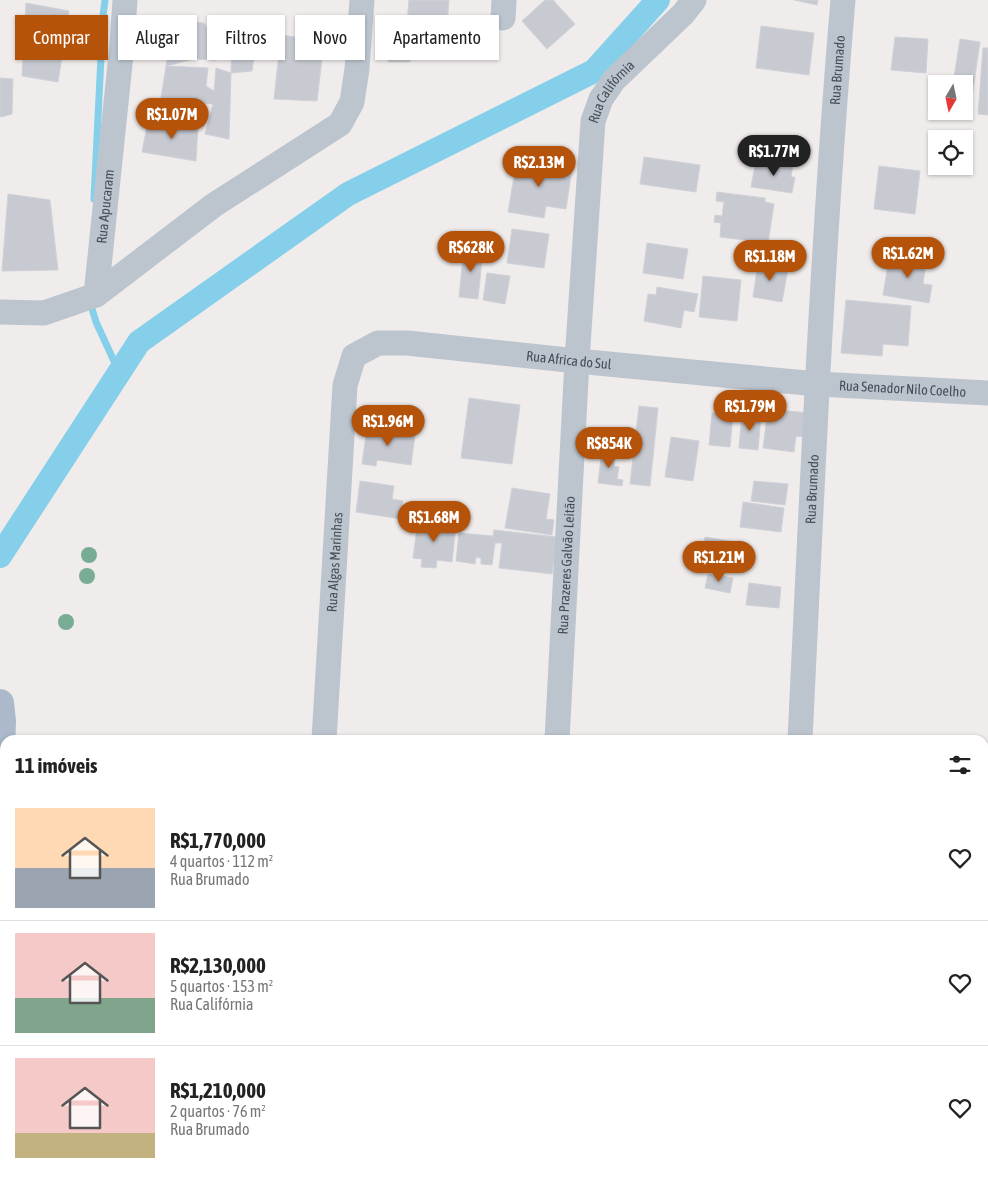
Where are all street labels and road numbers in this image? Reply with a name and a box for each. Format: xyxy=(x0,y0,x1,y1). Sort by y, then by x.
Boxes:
street label: Rua Brumado xyxy=(827,35,848,105)
street label: Rua Califórnia xyxy=(585,57,638,125)
street label: Rua Apucaram xyxy=(93,169,117,244)
street label: Rua Africa do Sul xyxy=(525,348,612,372)
street label: Rua Senador Nilo Coelho xyxy=(839,377,966,400)
street label: Rua Brumado xyxy=(802,454,822,524)
street label: Rua Prazeres Galvão Leitão xyxy=(555,496,578,635)
street label: Rua Algas Marinhas xyxy=(324,512,345,613)

